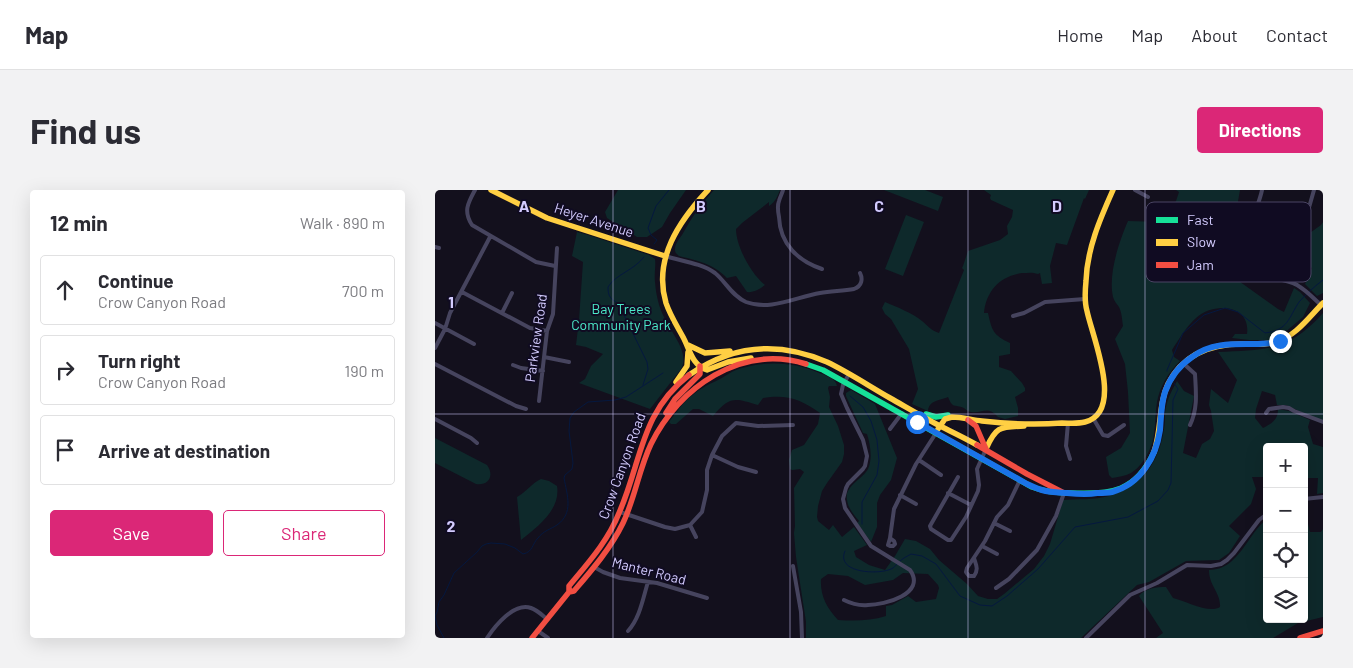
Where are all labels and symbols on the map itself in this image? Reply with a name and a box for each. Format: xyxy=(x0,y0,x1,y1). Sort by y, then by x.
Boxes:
text: A xyxy=(519,196,530,215)
text: B xyxy=(696,196,706,215)
text: C xyxy=(874,196,884,215)
text: D xyxy=(1052,196,1062,215)
street label: Heyer Avenue xyxy=(552,199,636,240)
legend xyxy=(1146,202,1311,282)
text: Fast xyxy=(1187,211,1213,228)
text: Slow xyxy=(1187,233,1216,250)
text: Jam xyxy=(1187,256,1214,273)
text: 1 xyxy=(448,292,454,311)
street label: Parkview Road xyxy=(521,293,550,383)
park label: Bay Trees Community Park xyxy=(571,300,671,333)
route end xyxy=(1269,330,1292,353)
street label: Crow Canyon Road xyxy=(594,410,649,521)
route start xyxy=(906,411,929,434)
text: 2 xyxy=(447,516,456,535)
street label: Manter Road xyxy=(610,553,688,588)

